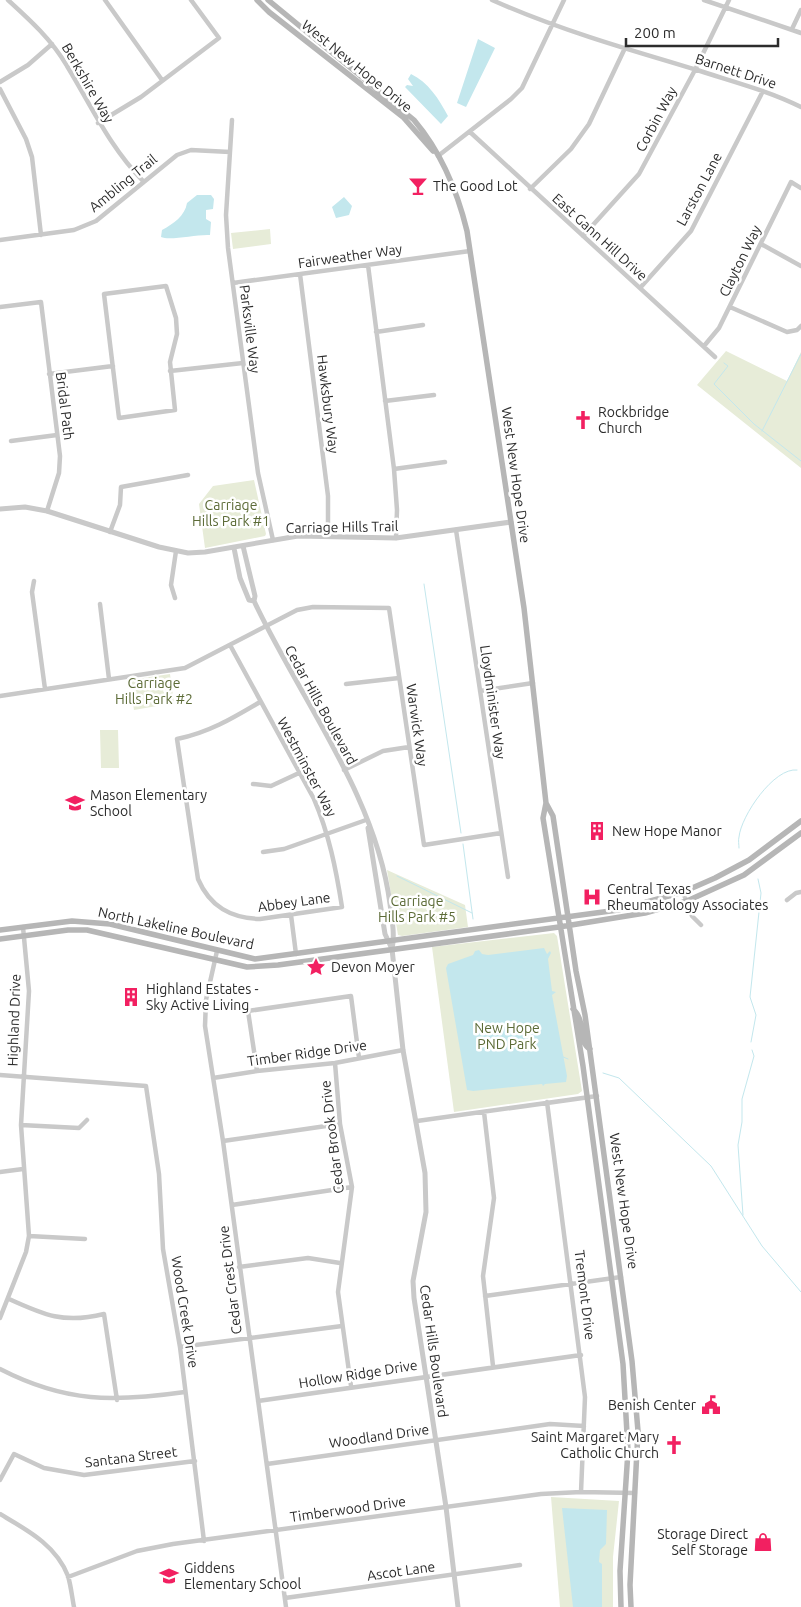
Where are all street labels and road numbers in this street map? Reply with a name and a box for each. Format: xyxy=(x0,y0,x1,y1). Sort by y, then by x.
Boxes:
street label: West New Hope Drive xyxy=(299,17,415,115)
street label: Berkshire Way xyxy=(59,40,117,126)
street label: Barnett Drive xyxy=(693,50,779,92)
street label: Corbin Way xyxy=(632,83,680,154)
street label: Larston Lane xyxy=(673,150,725,228)
street label: Ambling Trail xyxy=(86,151,160,215)
street label: East Gann Hill Drive xyxy=(549,190,651,284)
street label: Clayton Way xyxy=(716,222,764,299)
street label: Fairweather Way xyxy=(297,241,403,271)
street label: Parksville Way xyxy=(237,284,263,374)
street label: Hawksbury Way xyxy=(314,354,342,455)
street label: Bridal Path xyxy=(53,371,77,441)
street label: West New Hope Drive xyxy=(499,406,533,544)
street label: Carriage Hills Trail xyxy=(286,518,399,536)
street label: Cedar Hills Boulevard xyxy=(282,643,360,767)
street label: Lloydminister Way xyxy=(477,644,509,760)
street label: Warwick Way xyxy=(403,683,431,768)
street label: Westminster Way xyxy=(274,715,340,819)
street label: Abbey Lane xyxy=(257,889,331,915)
street label: North Lakeline Boulevard xyxy=(97,904,255,952)
street label: Highland Drive xyxy=(4,973,24,1067)
street label: Timber Ridge Drive xyxy=(246,1037,368,1069)
street label: Cedar Brook Drive xyxy=(317,1079,347,1195)
street label: West New Hope Drive xyxy=(607,1132,641,1270)
street label: Cedar Crest Drive xyxy=(215,1225,245,1335)
street label: Tremont Drive xyxy=(572,1249,598,1341)
street label: Wood Creek Drive xyxy=(168,1255,202,1369)
street label: Cedar Hills Boulevard xyxy=(417,1284,451,1418)
street label: Hollow Ridge Drive xyxy=(298,1357,418,1391)
street label: Woodland Drive xyxy=(328,1421,430,1451)
street label: Santana Street xyxy=(84,1443,178,1471)
street label: Timberwood Drive xyxy=(289,1493,407,1525)
street label: Ascot Lane xyxy=(366,1558,436,1584)

